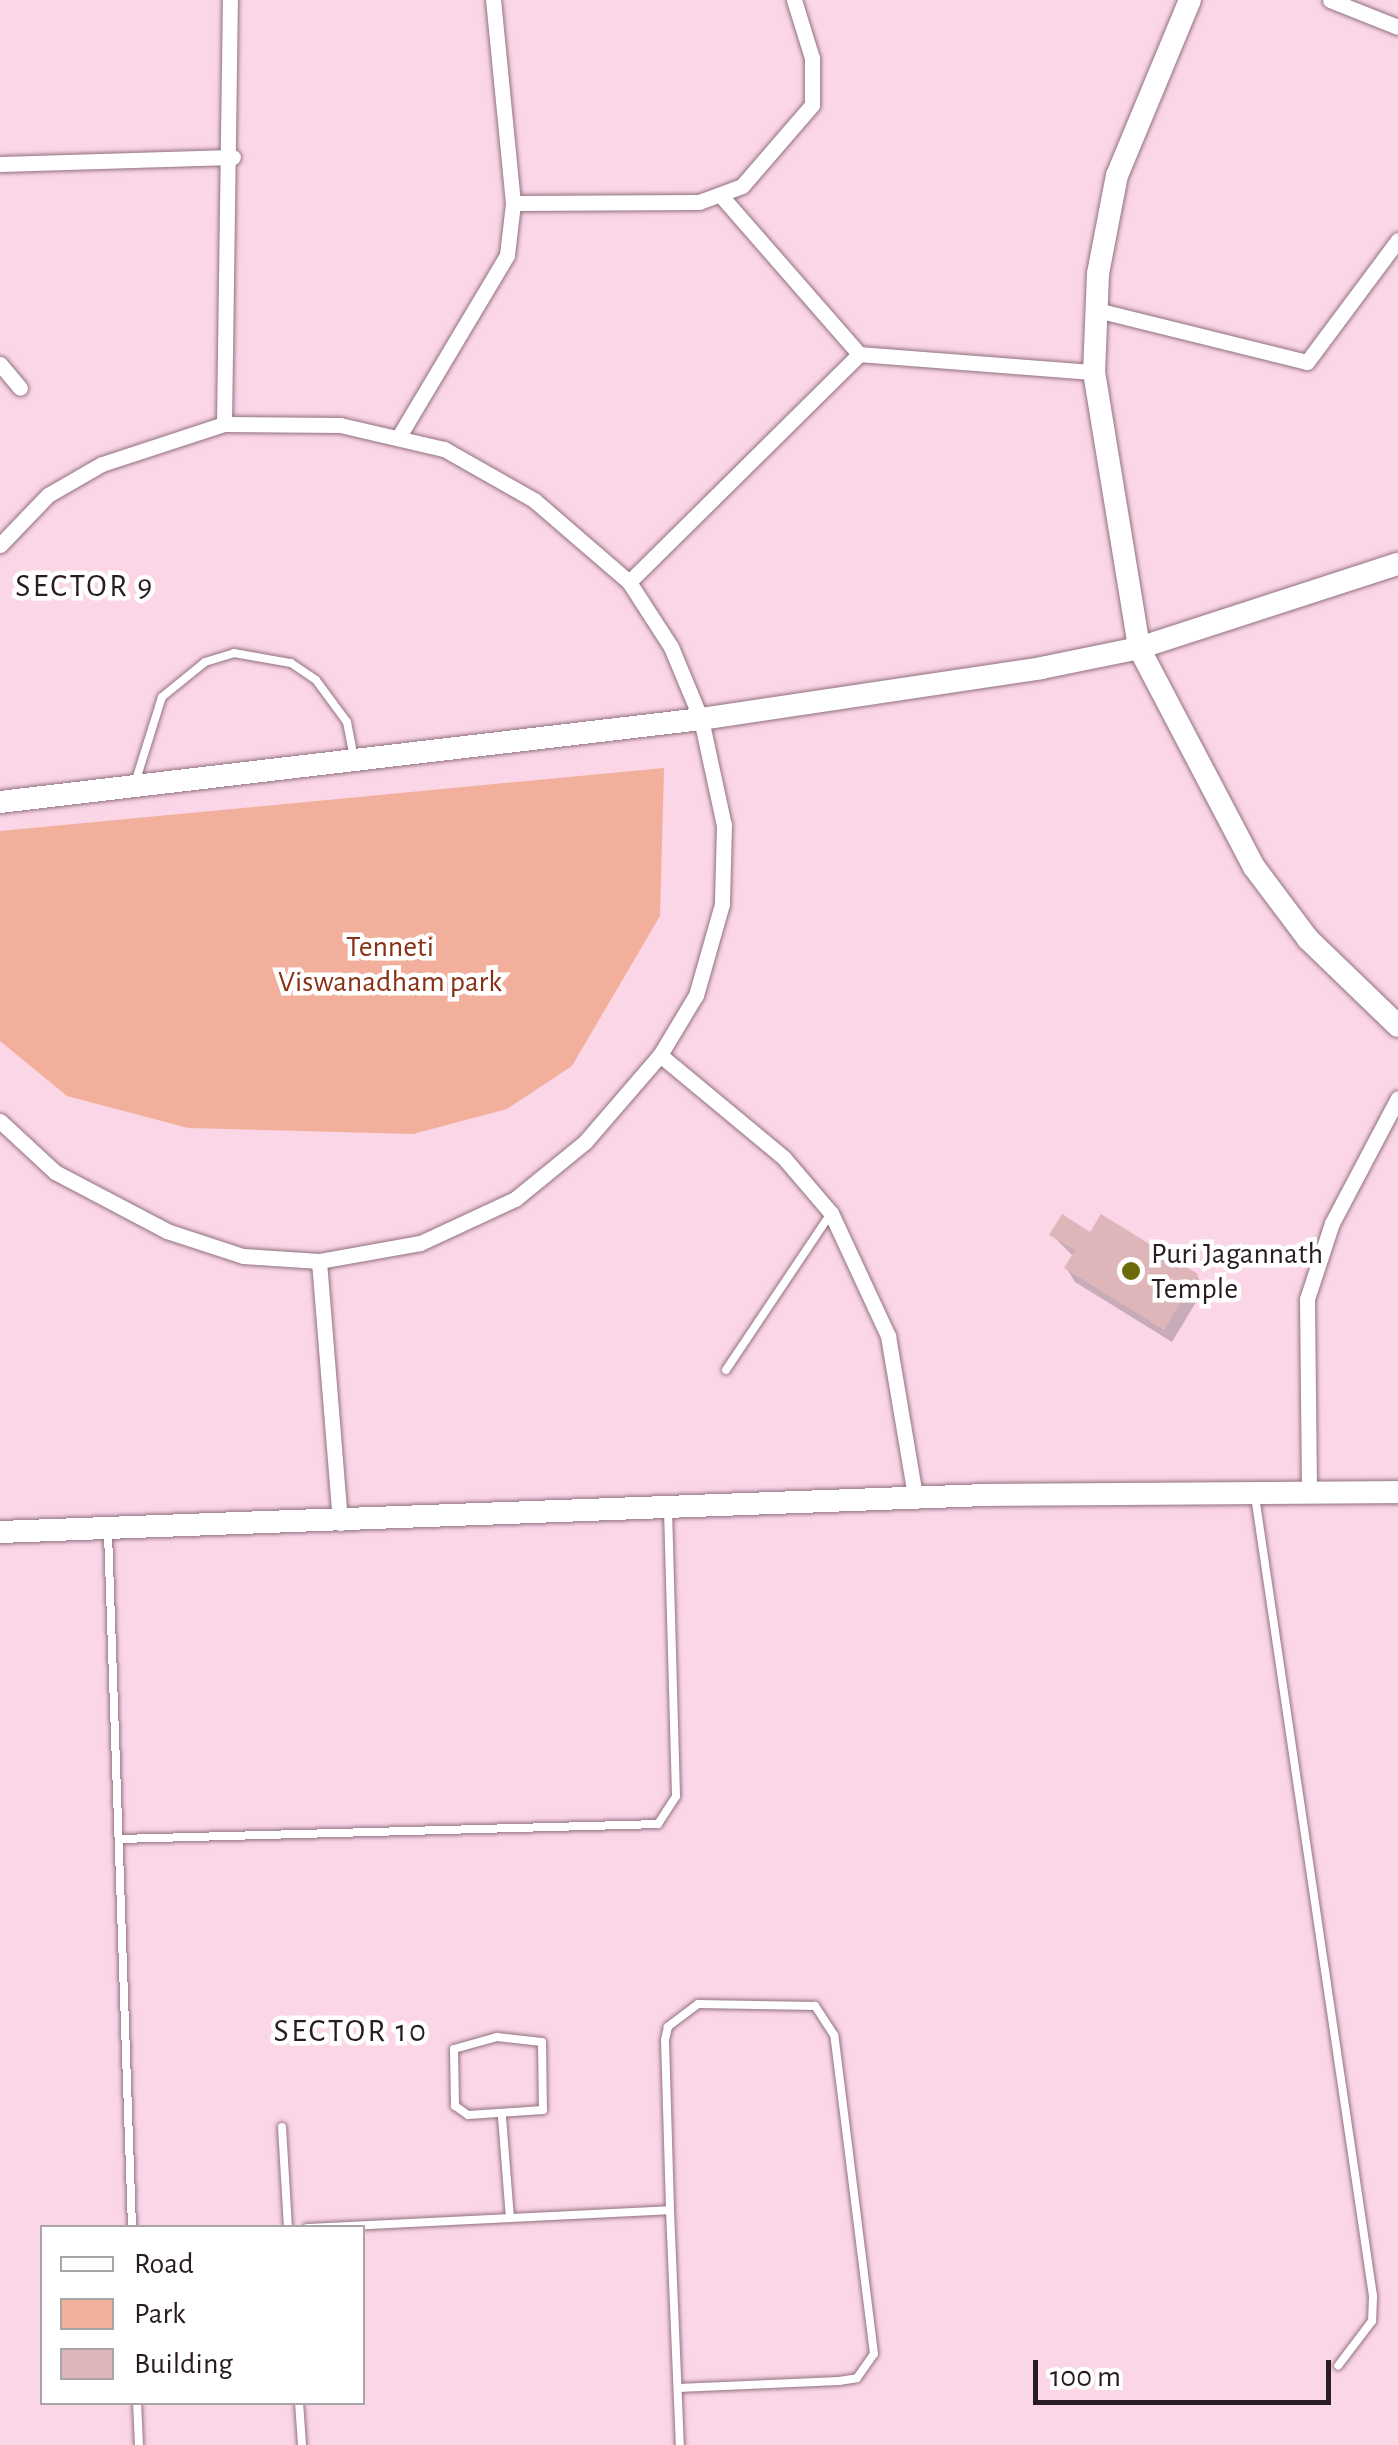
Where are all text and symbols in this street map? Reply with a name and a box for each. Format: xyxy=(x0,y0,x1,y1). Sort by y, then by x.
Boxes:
district label: SECTOR 9 xyxy=(15,567,155,605)
park label: Tenneti Viswanadham park xyxy=(278,929,502,1000)
place label: Puri Jagannath Temple xyxy=(1151,1236,1323,1306)
marker: Puri Jagannath Temple xyxy=(1120,1260,1142,1282)
district label: SECTOR 10 xyxy=(274,2012,428,2050)
legend xyxy=(40,2225,365,2405)
text: Road xyxy=(134,2249,194,2279)
text: Park xyxy=(134,2299,186,2329)
scale bar xyxy=(1038,2340,1336,2402)
text: Building xyxy=(134,2349,233,2379)
text: 100 m xyxy=(1050,2362,1121,2392)

